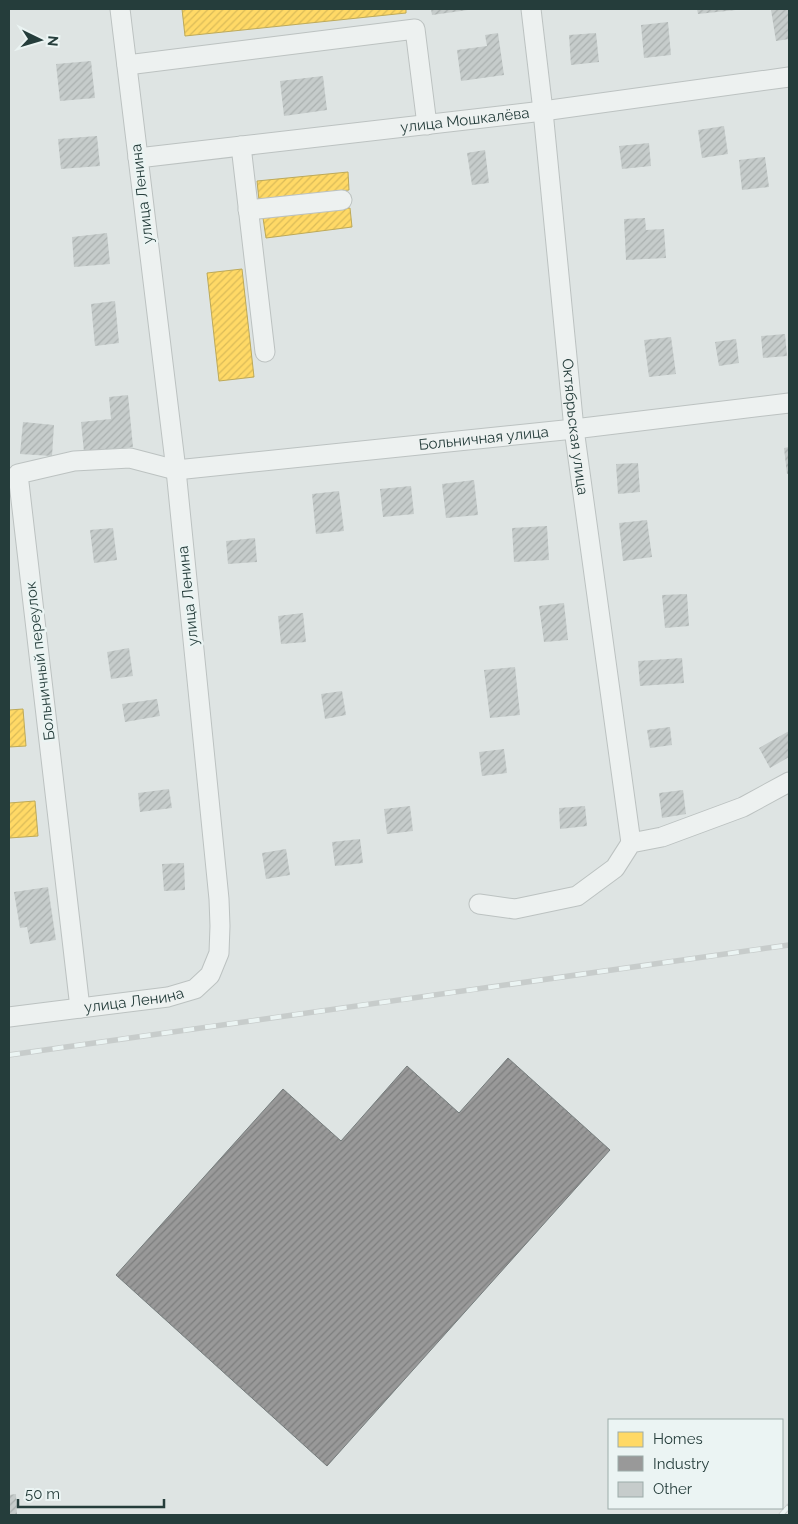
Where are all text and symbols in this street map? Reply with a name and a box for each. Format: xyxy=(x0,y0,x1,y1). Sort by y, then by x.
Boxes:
north arrow xyxy=(15,15,65,65)
text: N xyxy=(45,35,61,47)
street label: улица Мошкалёва xyxy=(399,104,530,136)
street label: улица Ленина xyxy=(127,143,157,245)
street label: Октябрьская улица xyxy=(558,358,592,496)
street label: Больничная улица xyxy=(418,423,550,454)
street label: улица Ленина xyxy=(174,545,202,647)
street label: Больничный переулок xyxy=(21,580,59,742)
street label: улица Ленина xyxy=(83,984,186,1016)
legend xyxy=(608,1419,783,1509)
text: Homes xyxy=(653,1430,703,1448)
text: Industry xyxy=(653,1455,709,1473)
scale bar xyxy=(18,1476,164,1508)
text: Other xyxy=(653,1480,693,1498)
text: 50 m xyxy=(25,1485,60,1503)

